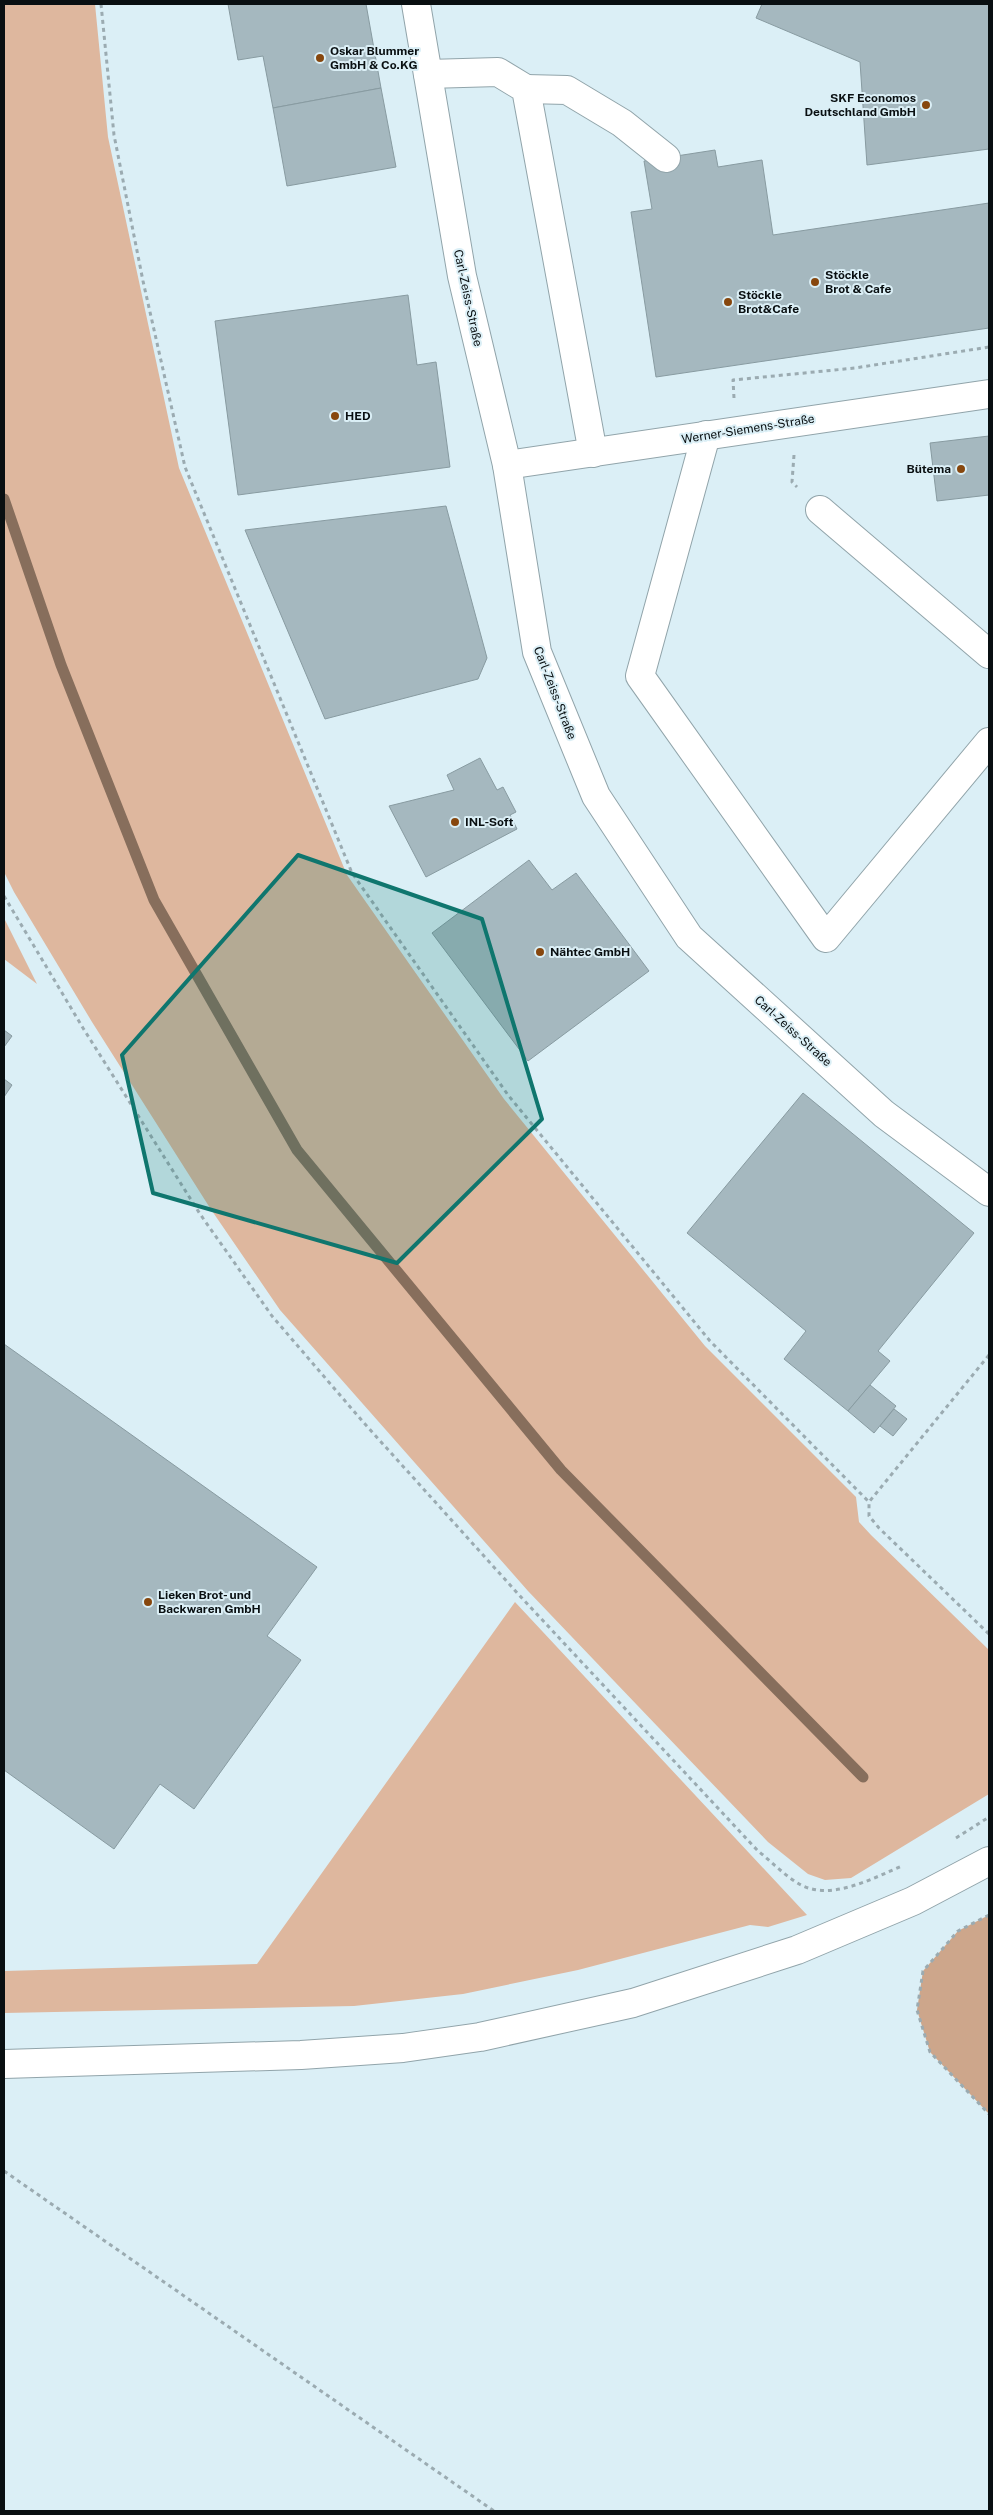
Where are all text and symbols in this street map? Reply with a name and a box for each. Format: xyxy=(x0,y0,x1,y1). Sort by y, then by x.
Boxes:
place label: Oskar Blummer GmbH & Co.KG xyxy=(330,44,419,72)
marker: Oskar Blummer GmbH & Co.KG xyxy=(314,52,326,64)
place label: SKF Economos Deutschland GmbH xyxy=(804,91,916,119)
marker: SKF Economos Deutschland GmbH xyxy=(920,99,932,111)
street label: Carl-Zeiss-Straße xyxy=(451,248,485,348)
place label: Stöckle Brot & Cafe xyxy=(825,268,892,296)
marker: Stöckle Brot & Cafe xyxy=(809,276,821,288)
place label: Stöckle Brot&Cafe xyxy=(738,288,799,316)
marker: Stöckle Brot&Cafe xyxy=(722,296,734,308)
place label: HED xyxy=(345,409,371,423)
marker: HED xyxy=(329,410,341,422)
street label: Werner-Siemens-Straße xyxy=(680,412,816,446)
place label: Bütema xyxy=(906,462,951,476)
marker: Bütema xyxy=(955,463,967,475)
street label: Carl-Zeiss-Straße xyxy=(531,644,579,742)
place label: INL-Soft xyxy=(465,815,513,829)
marker: INL-Soft xyxy=(449,816,461,828)
place label: Nähtec GmbH xyxy=(550,945,630,959)
marker: Nähtec GmbH xyxy=(534,946,546,958)
street label: Carl-Zeiss-Straße xyxy=(752,993,834,1069)
place label: Lieken Brot- und Backwaren GmbH xyxy=(158,1588,261,1616)
marker: Lieken Brot- und Backwaren GmbH xyxy=(142,1596,154,1608)

